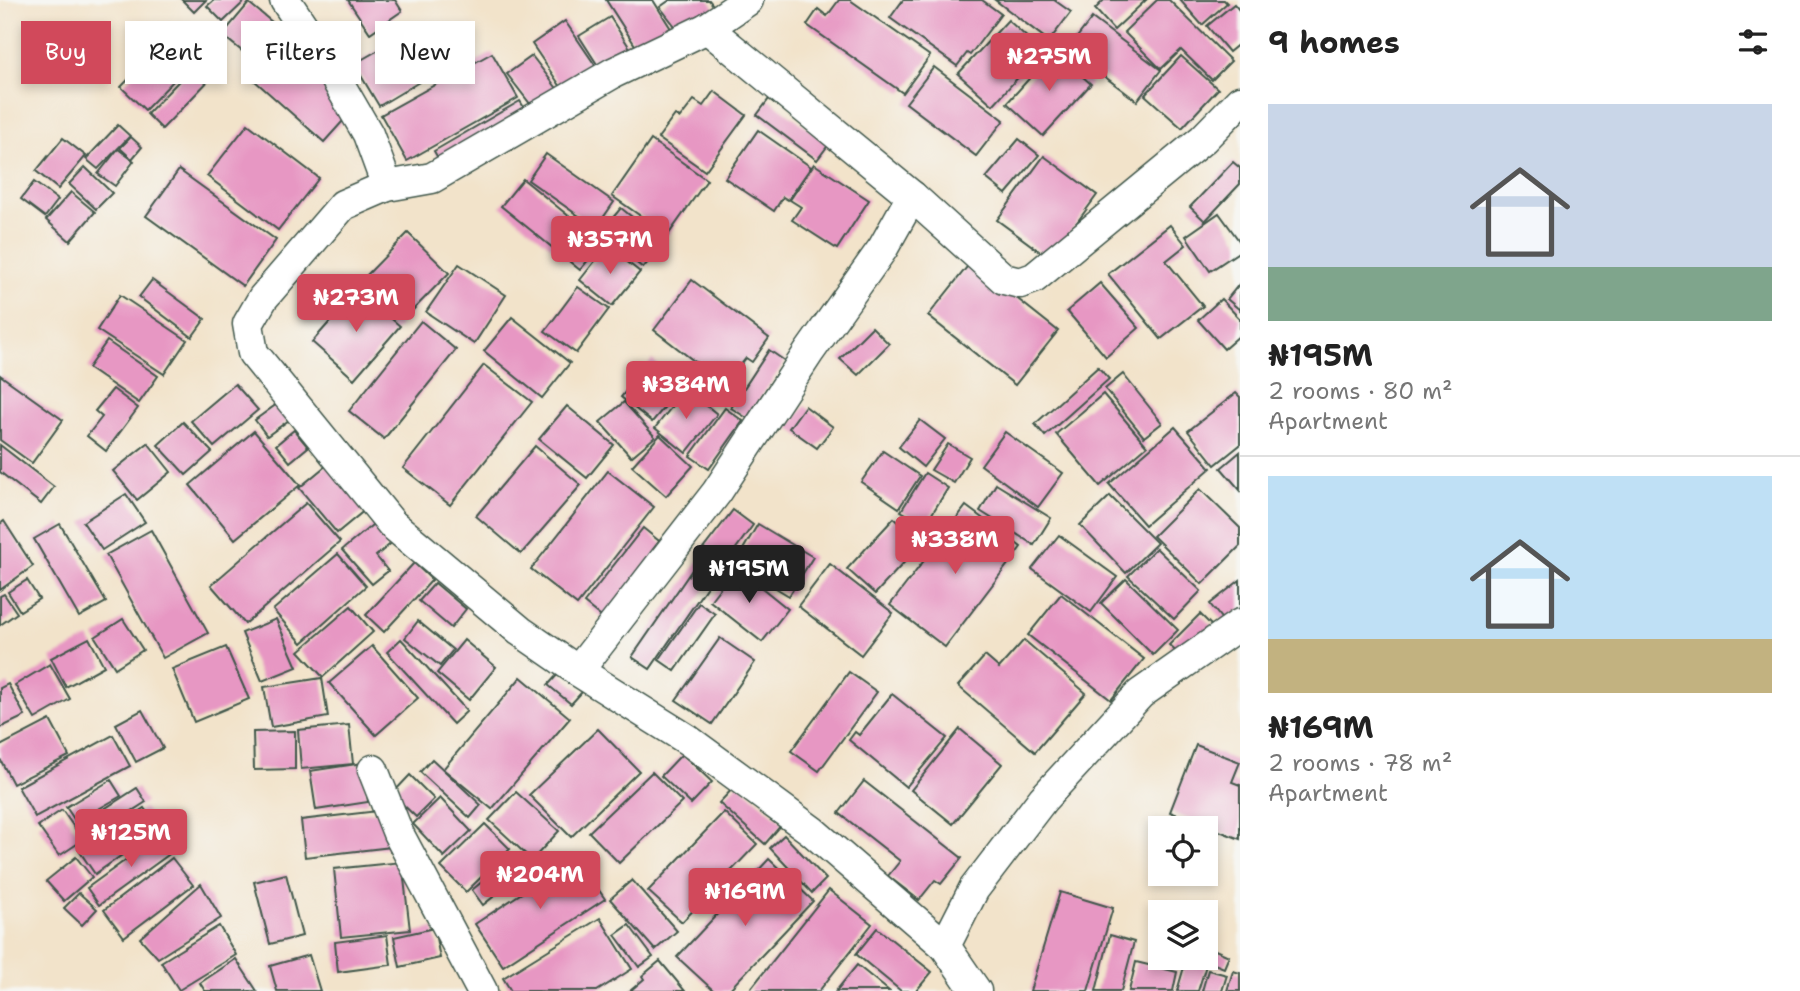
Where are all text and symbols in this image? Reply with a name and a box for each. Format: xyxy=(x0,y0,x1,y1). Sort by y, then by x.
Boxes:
chip: Buy xyxy=(21,21,111,84)
chip: Rent xyxy=(125,21,227,84)
chip: Filters xyxy=(241,21,361,84)
chip: New xyxy=(375,21,475,84)
text: 9 homes xyxy=(1268,22,1400,63)
icon: filters xyxy=(1734,23,1772,61)
pin: ₦275M xyxy=(1000,34,1098,93)
text: ₦275M xyxy=(1007,41,1091,71)
icon: home xyxy=(1457,149,1583,275)
pin: ₦357M xyxy=(561,216,659,276)
text: ₦357M xyxy=(567,224,653,254)
pin: ₦273M xyxy=(307,274,405,334)
text: ₦273M xyxy=(313,282,399,312)
text: ₦195M xyxy=(1268,335,1373,376)
pin: ₦384M xyxy=(637,362,735,421)
text: ₦384M xyxy=(642,369,730,399)
text: 2 rooms · 80 m² xyxy=(1268,376,1453,406)
text: Apartment xyxy=(1268,406,1388,436)
pin: ₦338M xyxy=(906,516,1004,576)
icon: home xyxy=(1457,521,1583,647)
text: ₦338M xyxy=(911,524,999,554)
pin: ₦195M xyxy=(700,546,798,605)
text: ₦195M xyxy=(709,553,789,583)
text: ₦169M xyxy=(1268,707,1374,748)
text: 2 rooms · 78 m² xyxy=(1268,748,1452,778)
text: Apartment xyxy=(1268,778,1388,808)
pin: ₦125M xyxy=(82,810,180,869)
map controls xyxy=(1148,816,1218,970)
button: locate xyxy=(1148,816,1218,886)
text: ₦125M xyxy=(91,817,171,847)
pin: ₦204M xyxy=(491,852,589,911)
text: ₦204M xyxy=(496,859,584,889)
pin: ₦169M xyxy=(696,869,794,928)
text: ₦169M xyxy=(705,876,785,906)
button: layers xyxy=(1148,900,1218,970)

